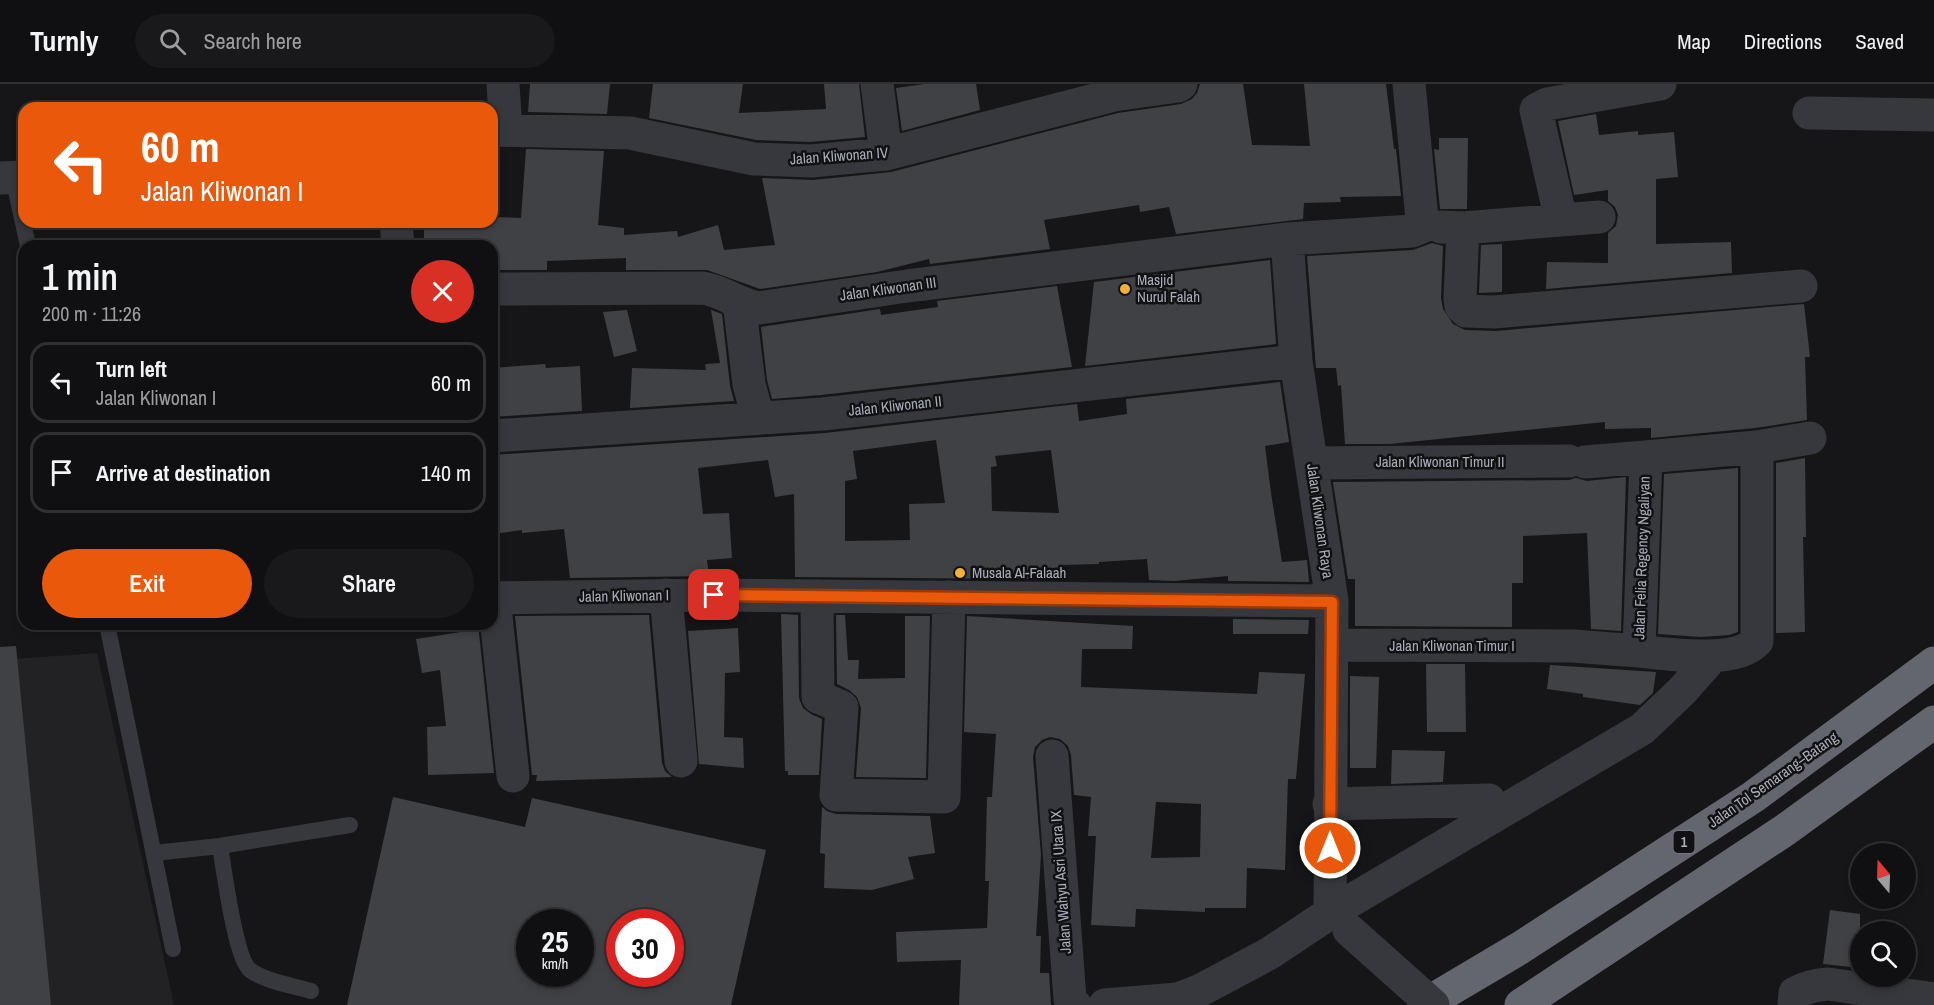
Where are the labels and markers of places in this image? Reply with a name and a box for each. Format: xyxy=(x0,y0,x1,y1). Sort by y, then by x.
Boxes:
place label: Masjid Nurul Falah xyxy=(1137,269,1200,307)
marker: Masjid Nurul Falah xyxy=(1118,282,1132,296)
place label: Musala Al-Falaah xyxy=(972,562,1066,583)
marker: Musala Al-Falaah xyxy=(953,566,967,580)
pin xyxy=(688,569,739,620)

